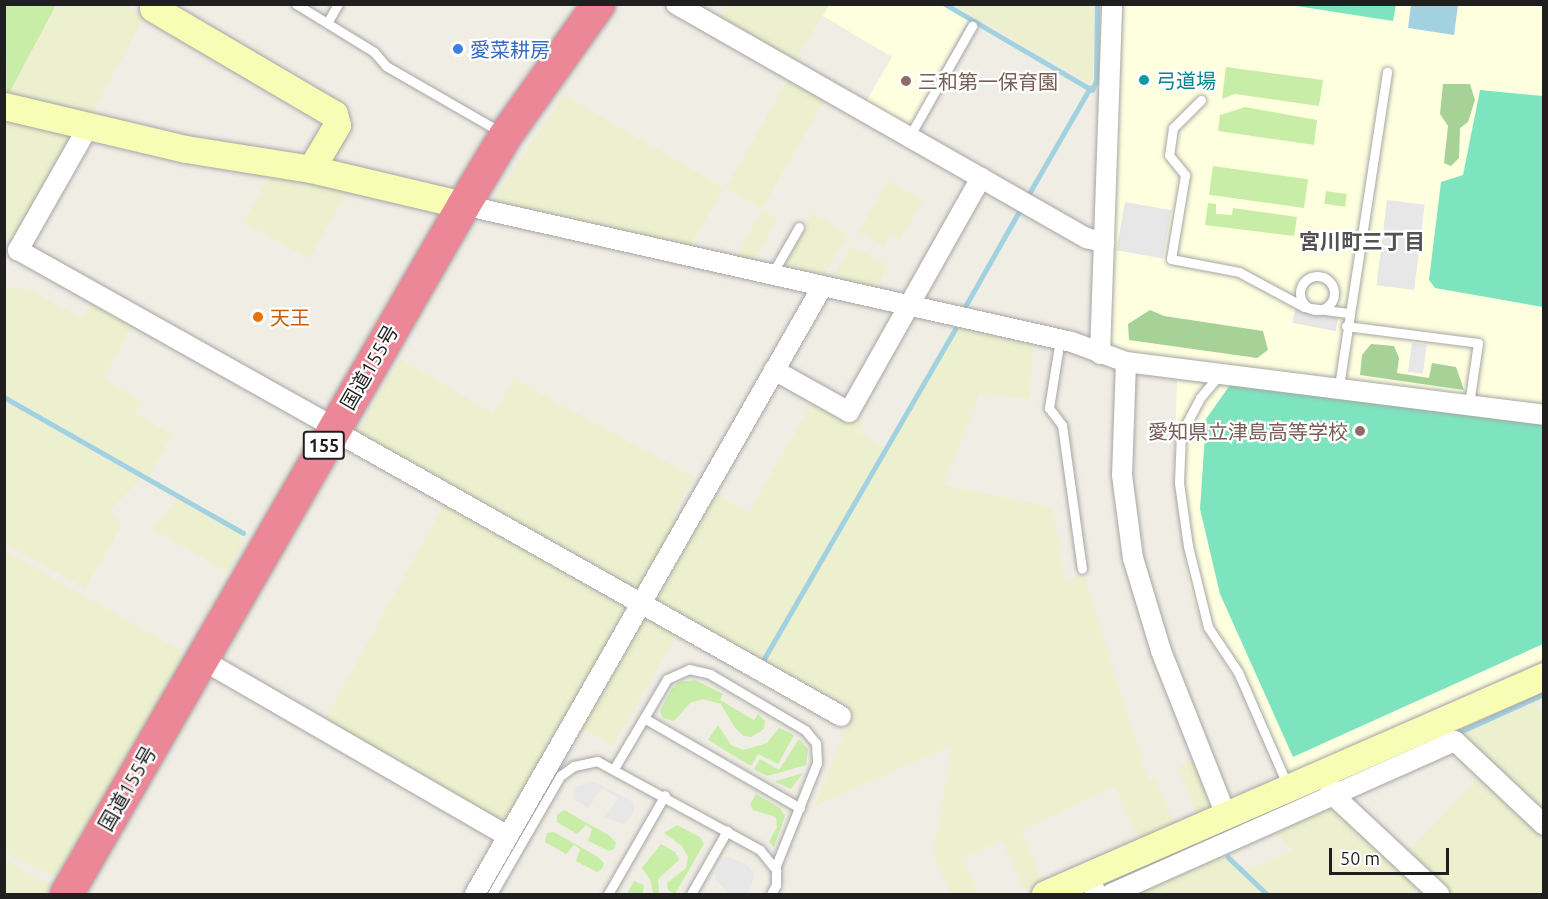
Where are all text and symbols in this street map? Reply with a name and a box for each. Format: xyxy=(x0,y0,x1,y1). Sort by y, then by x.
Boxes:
place label: 愛菜耕房 xyxy=(470,37,550,61)
marker: 愛菜耕房 xyxy=(451,42,465,56)
place label: 弓道場 xyxy=(1156,68,1216,92)
place label: 三和第一保育園 xyxy=(918,69,1058,93)
marker: 弓道場 xyxy=(1137,73,1151,87)
marker: 三和第一保育園 xyxy=(899,74,913,88)
district label: 宮川町三丁目 xyxy=(1299,228,1425,254)
place label: 天王 xyxy=(270,305,310,329)
marker: 天王 xyxy=(251,310,265,324)
street label: 国道155号 xyxy=(335,320,403,414)
place label: 愛知県立津島高等学校 xyxy=(1148,419,1348,443)
marker: 愛知県立津島高等学校 xyxy=(1353,424,1367,438)
road number: 155 xyxy=(302,430,346,460)
street label: 国道155号 xyxy=(93,741,161,835)
scale bar xyxy=(1332,836,1452,874)
text: 50 m xyxy=(1340,848,1380,868)

